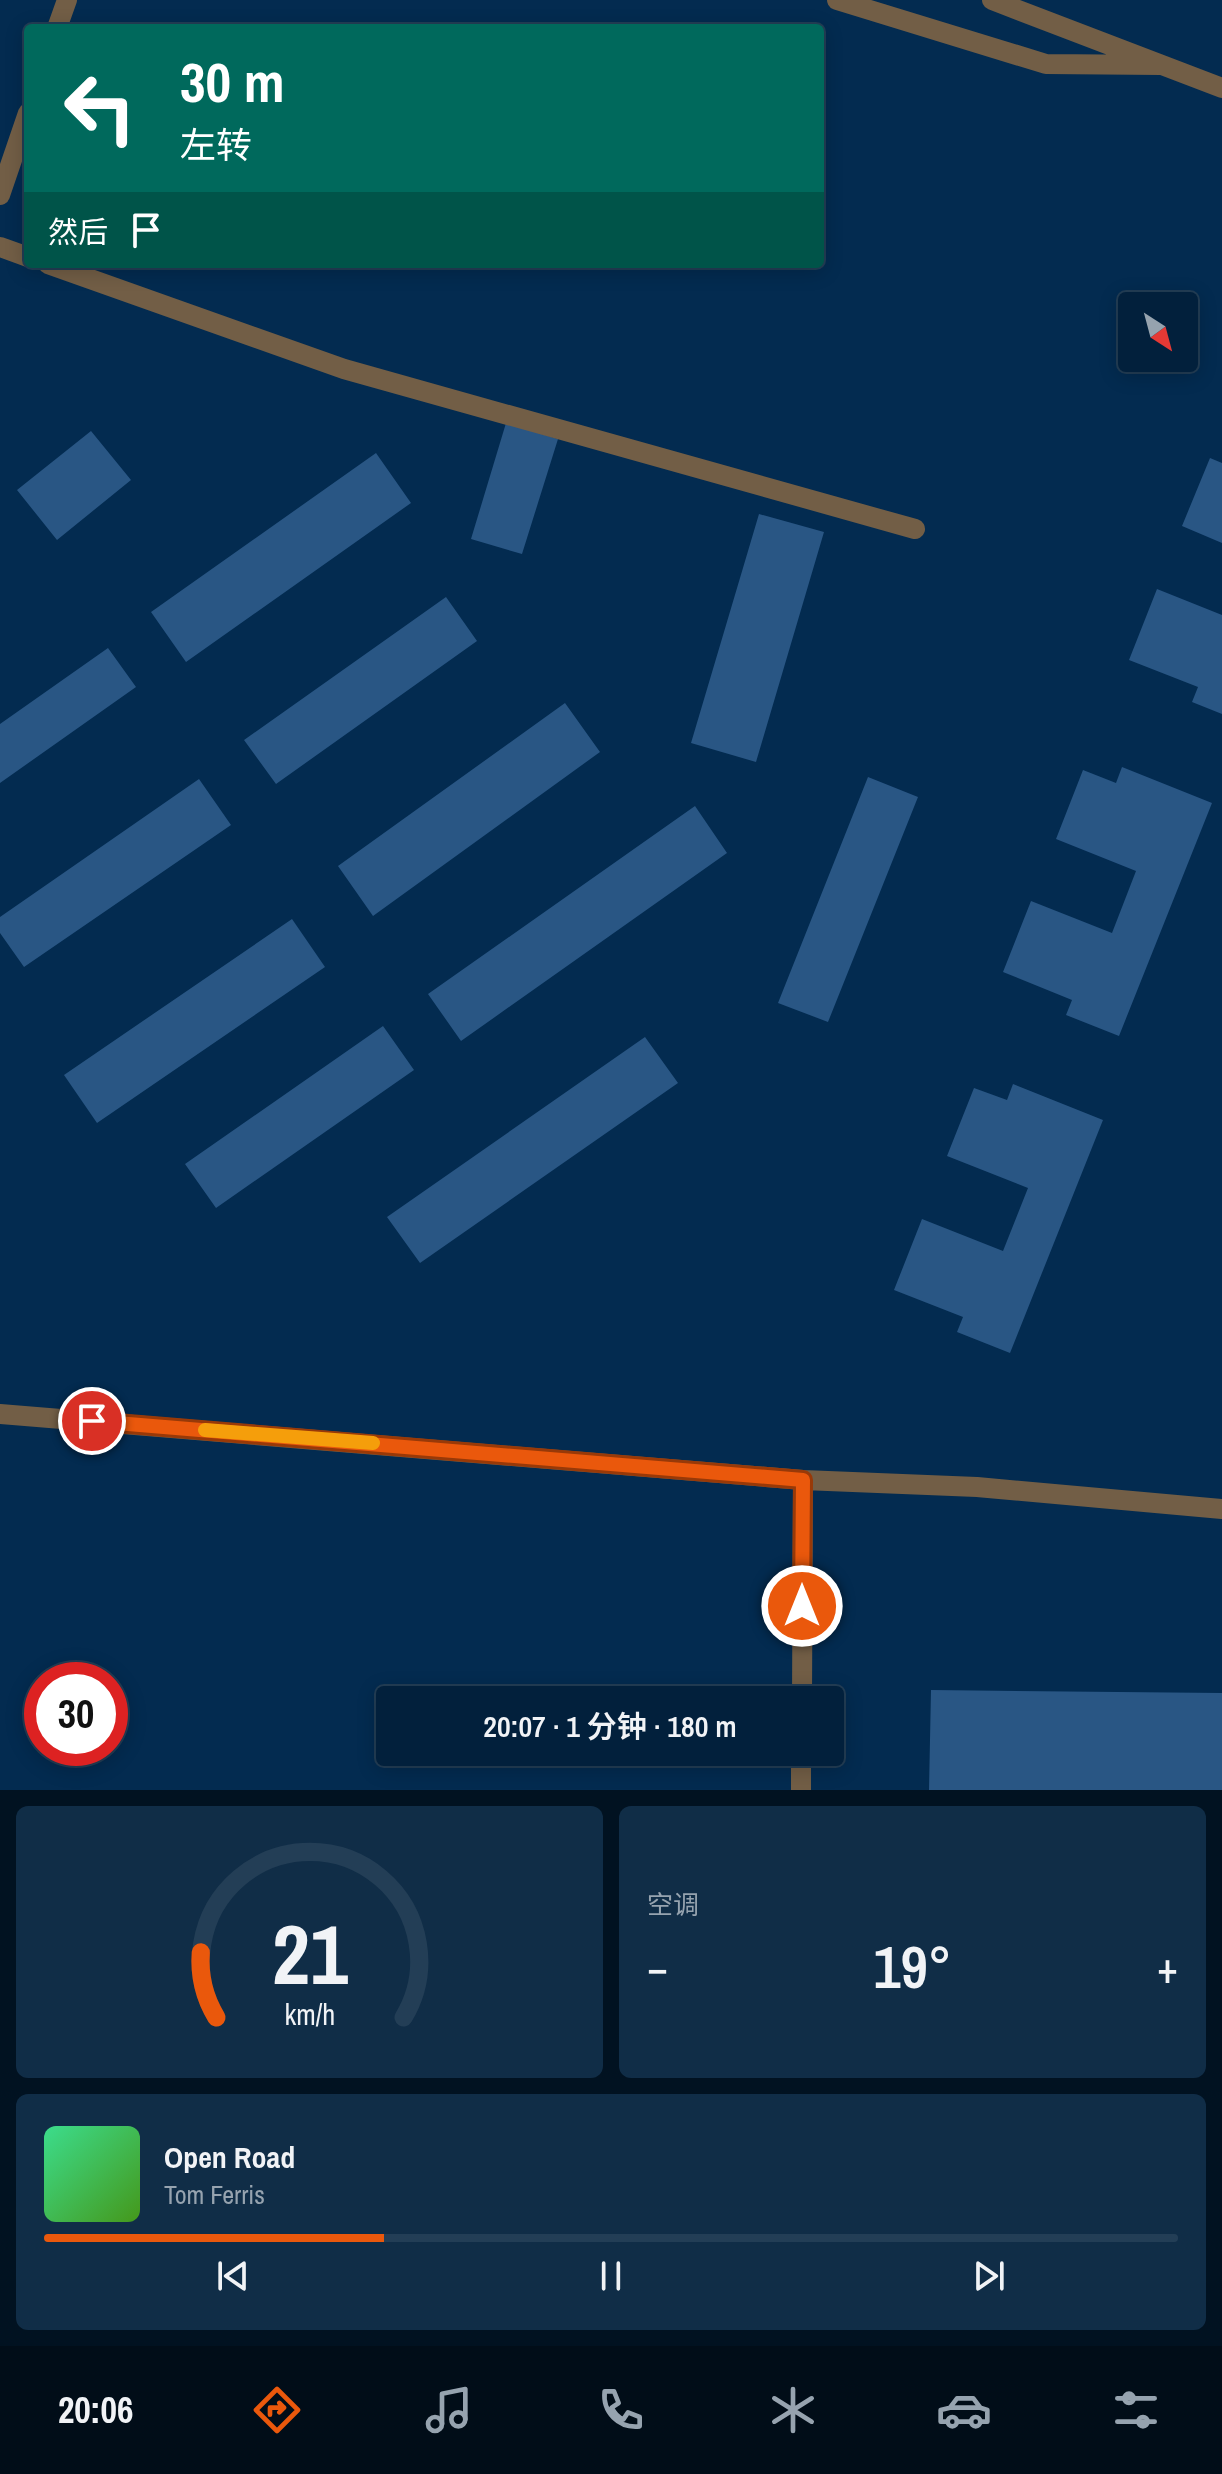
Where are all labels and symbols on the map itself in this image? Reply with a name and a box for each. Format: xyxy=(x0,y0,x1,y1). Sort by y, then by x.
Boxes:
north arrow xyxy=(1118,292,1198,372)
pin xyxy=(58,1387,126,1455)
position arrow xyxy=(760,1564,844,1648)
speed limit sign: 30 xyxy=(24,1662,128,1766)

